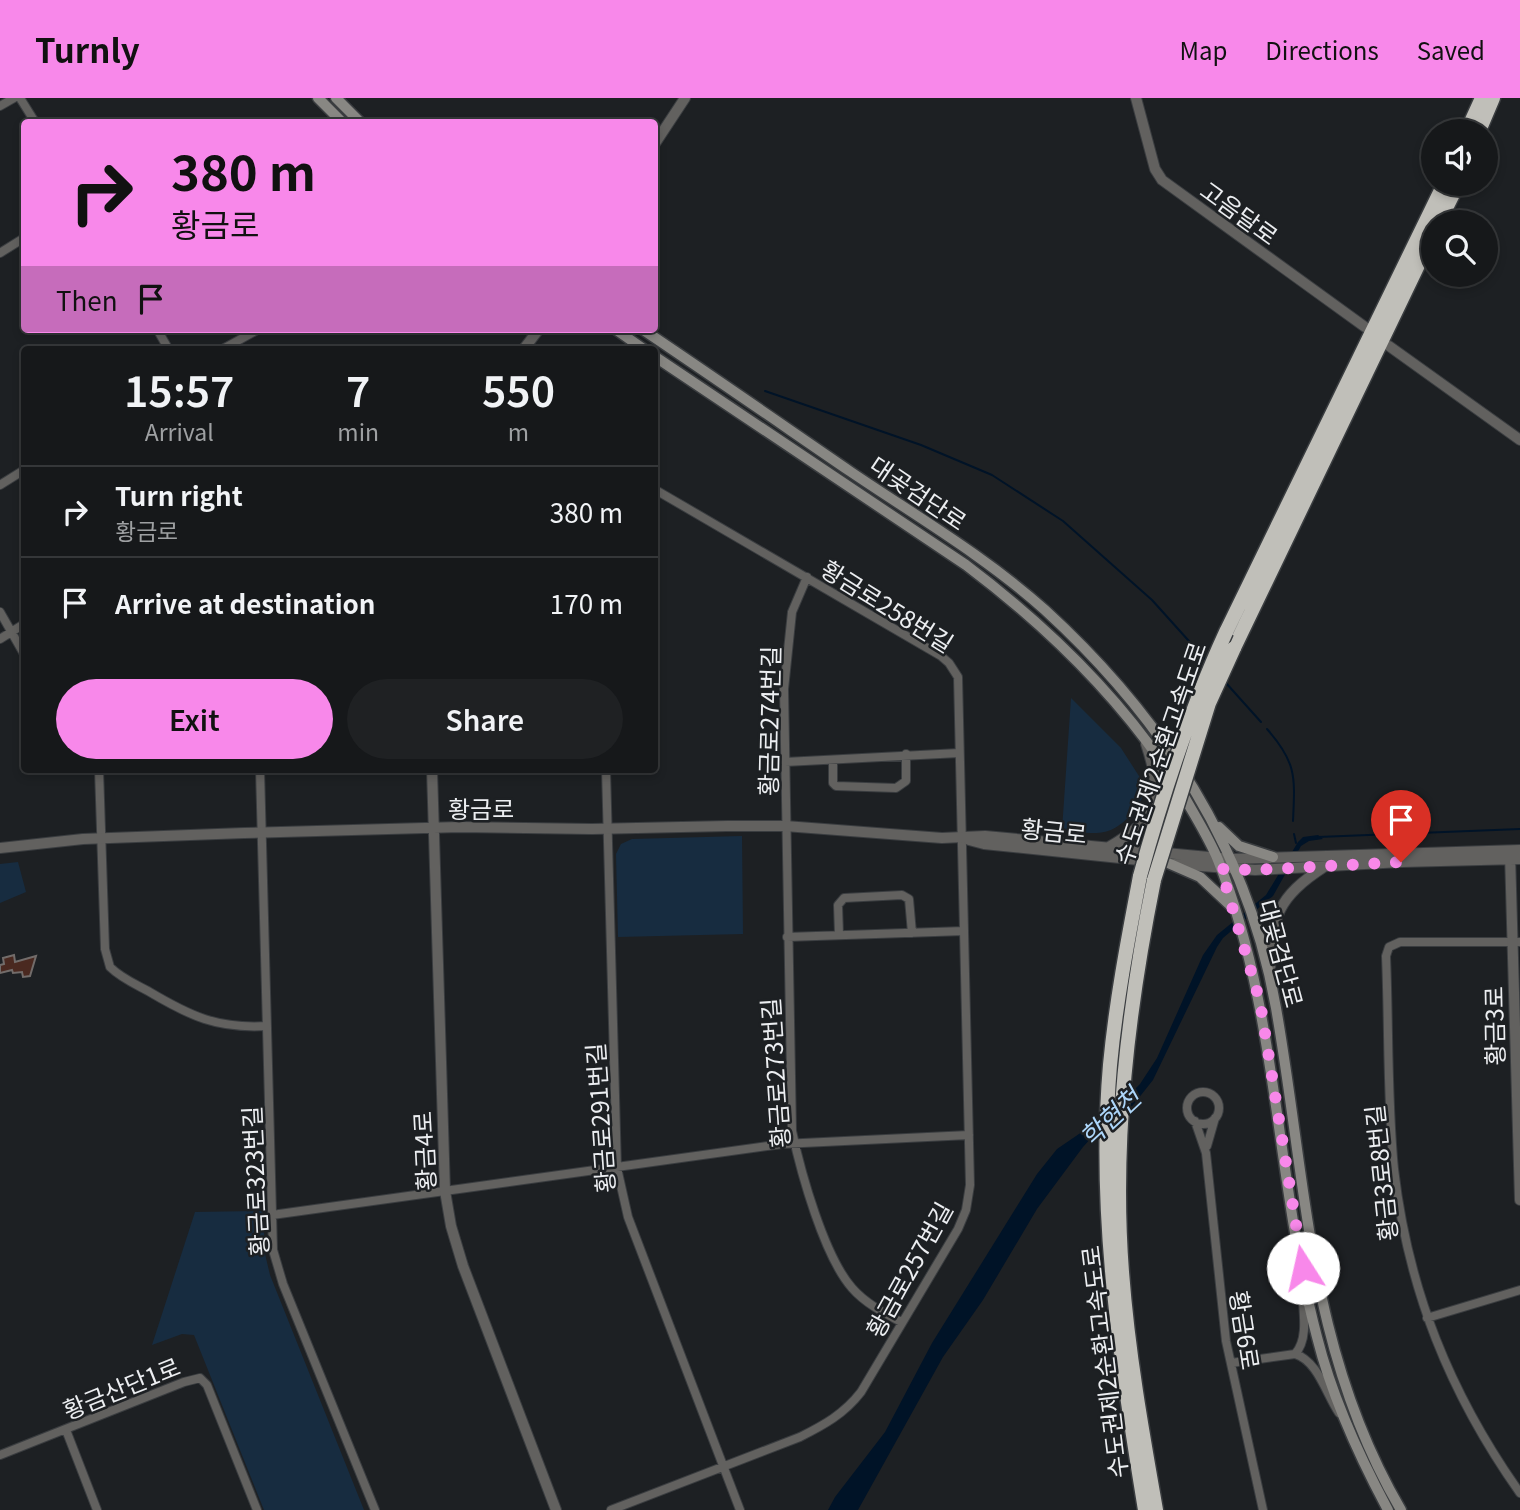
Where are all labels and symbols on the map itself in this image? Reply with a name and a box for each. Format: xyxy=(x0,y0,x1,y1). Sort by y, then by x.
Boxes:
street label: 고음달로 xyxy=(1194,172,1286,252)
street label: 대곶검단로 xyxy=(863,447,975,537)
street label: 황금로258번길 xyxy=(815,550,961,660)
street label: 수도권제2순환고속도로 xyxy=(1104,637,1214,869)
street label: 황금로274번길 xyxy=(749,646,787,796)
street label: 황금로 xyxy=(448,790,514,825)
pin xyxy=(1371,790,1431,862)
street label: 황금로 xyxy=(1019,809,1089,851)
street label: 대곶검단로 xyxy=(1251,895,1313,1011)
street label: 황금3로 xyxy=(1475,986,1511,1066)
street label: 황금로273번길 xyxy=(751,997,797,1149)
street label: 황금로291번길 xyxy=(576,1042,622,1194)
water label: 학현천 xyxy=(1070,1076,1150,1154)
street label: 황금3로8번길 xyxy=(1355,1103,1405,1243)
street label: 황금로323번길 xyxy=(233,1105,275,1257)
street label: 황금4로 xyxy=(403,1110,443,1192)
street label: 황금로257번길 xyxy=(856,1195,960,1343)
position arrow xyxy=(1266,1231,1340,1305)
street label: 수도권제2순환고속도로 xyxy=(1071,1244,1135,1480)
street label: 황금6로 xyxy=(1222,1288,1270,1372)
street label: 황금산단1로 xyxy=(57,1348,185,1426)

